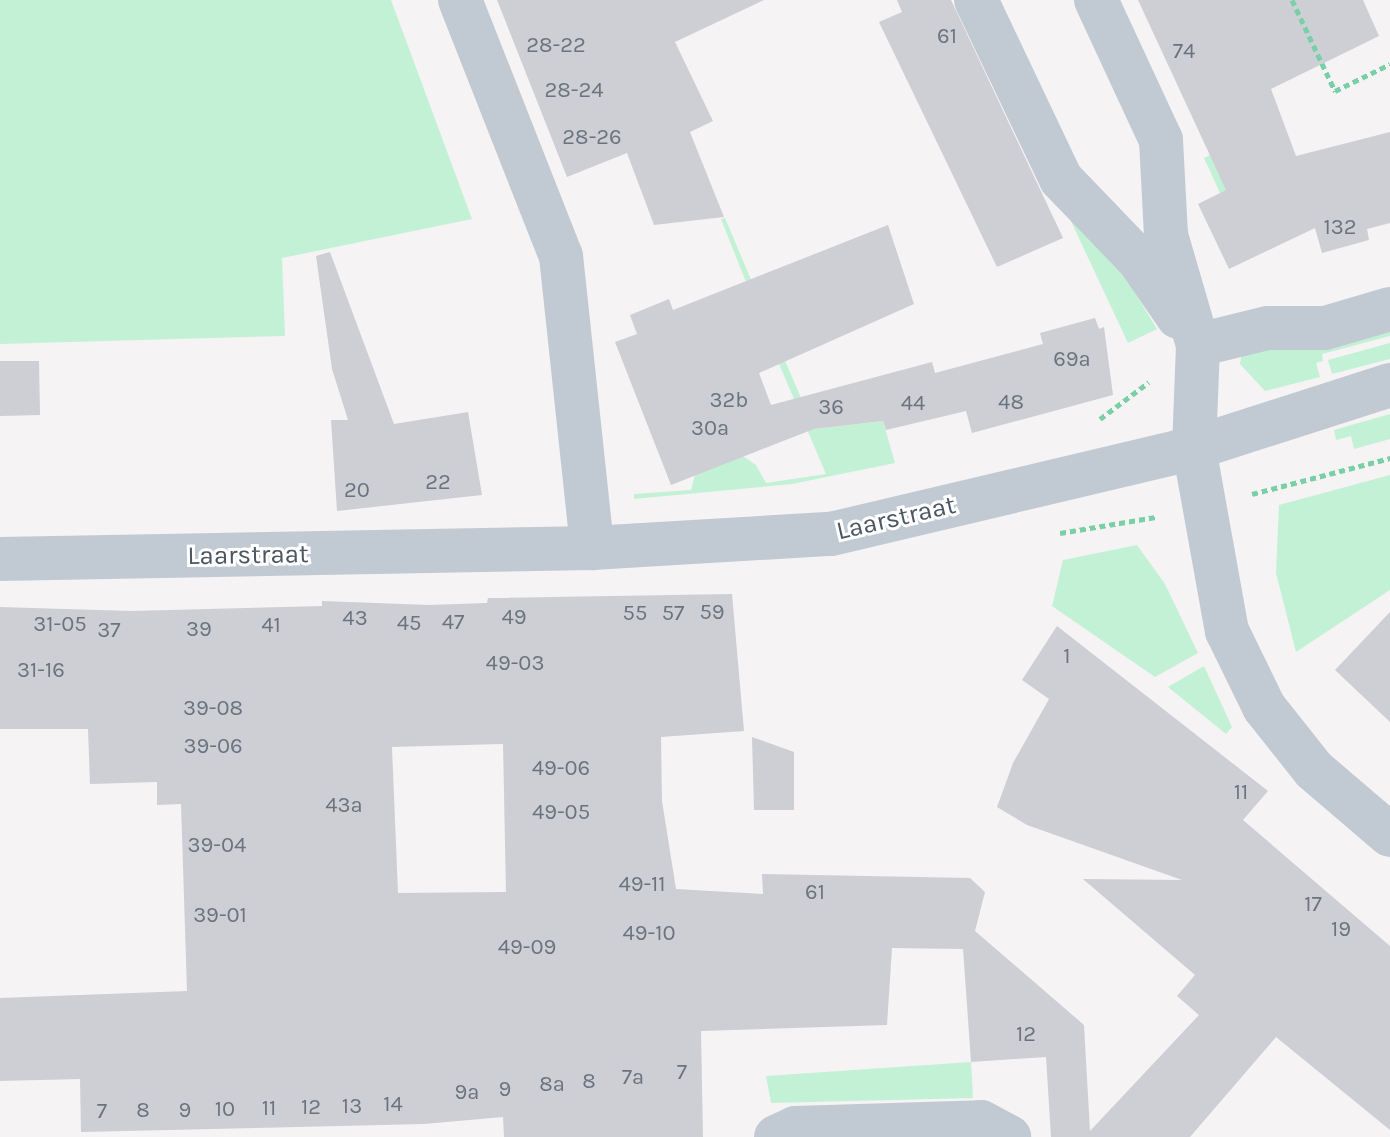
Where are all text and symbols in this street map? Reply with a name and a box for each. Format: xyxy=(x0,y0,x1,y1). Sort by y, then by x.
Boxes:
house number: 61 xyxy=(937,24,957,50)
house number: 28-22 xyxy=(526,33,586,59)
house number: 74 xyxy=(1173,39,1195,65)
house number: 28-24 xyxy=(545,78,603,104)
house number: 28-26 xyxy=(562,125,622,151)
house number: 132 xyxy=(1323,215,1357,241)
house number: 69a xyxy=(1053,347,1091,373)
house number: 32b xyxy=(710,388,748,414)
house number: 48 xyxy=(998,390,1024,416)
house number: 44 xyxy=(901,391,925,417)
house number: 36 xyxy=(818,395,844,421)
house number: 30a xyxy=(691,416,729,442)
house number: 22 xyxy=(425,470,451,496)
house number: 20 xyxy=(344,478,370,504)
street label: Laarstraat xyxy=(833,489,959,547)
street label: Laarstraat xyxy=(187,538,309,572)
house number: 59 xyxy=(699,600,725,626)
house number: 55 xyxy=(623,601,647,627)
house number: 57 xyxy=(662,601,684,627)
house number: 49 xyxy=(501,605,527,631)
house number: 43 xyxy=(342,606,368,632)
house number: 47 xyxy=(442,610,464,636)
house number: 45 xyxy=(397,611,421,637)
house number: 31-05 xyxy=(33,612,87,638)
house number: 41 xyxy=(261,613,281,639)
house number: 39 xyxy=(186,617,212,643)
house number: 37 xyxy=(97,618,121,644)
house number: 1 xyxy=(1063,644,1071,670)
house number: 49-03 xyxy=(486,651,544,677)
house number: 31-16 xyxy=(17,658,65,684)
house number: 39-08 xyxy=(183,696,243,722)
house number: 39-06 xyxy=(183,734,243,760)
house number: 49-06 xyxy=(532,756,590,782)
house number: 11 xyxy=(1234,780,1248,806)
house number: 43a xyxy=(325,793,363,819)
house number: 49-05 xyxy=(532,800,590,826)
house number: 39-04 xyxy=(188,833,246,859)
house number: 49-11 xyxy=(618,872,666,898)
house number: 61 xyxy=(805,880,825,906)
house number: 17 xyxy=(1304,892,1322,918)
house number: 39-01 xyxy=(193,903,247,929)
house number: 19 xyxy=(1331,917,1351,943)
house number: 49-10 xyxy=(622,921,676,947)
house number: 49-09 xyxy=(498,935,556,961)
house number: 12 xyxy=(1016,1022,1036,1048)
house number: 7 xyxy=(677,1060,687,1086)
house number: 7a xyxy=(622,1065,644,1091)
house number: 8 xyxy=(582,1069,596,1095)
house number: 8a xyxy=(539,1072,565,1098)
house number: 9 xyxy=(499,1077,511,1103)
house number: 9a xyxy=(455,1080,479,1106)
house number: 14 xyxy=(383,1092,403,1118)
house number: 13 xyxy=(342,1094,362,1120)
house number: 12 xyxy=(301,1095,321,1121)
house number: 11 xyxy=(262,1096,276,1122)
house number: 10 xyxy=(215,1097,235,1123)
house number: 8 xyxy=(136,1098,150,1124)
house number: 9 xyxy=(179,1098,191,1124)
house number: 7 xyxy=(97,1099,107,1125)

